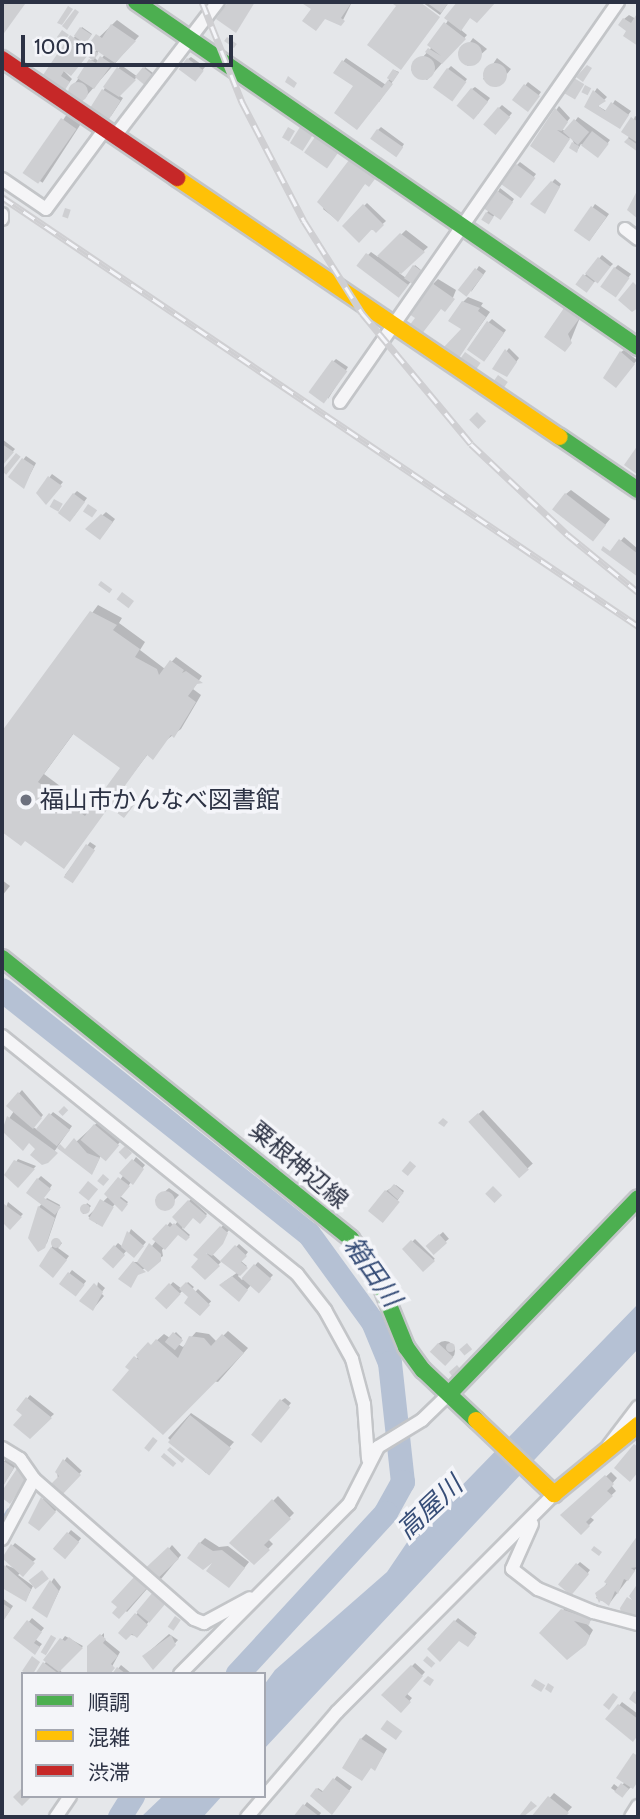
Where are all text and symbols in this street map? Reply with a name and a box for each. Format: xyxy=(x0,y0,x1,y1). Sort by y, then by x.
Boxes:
scale bar xyxy=(24,21,236,65)
text: 100 m xyxy=(34,34,93,59)
place label: 福山市かんなべ図書館 xyxy=(40,786,280,814)
marker: 福山市かんなべ図書館 xyxy=(18,792,34,808)
street label: 粟根神辺線 xyxy=(244,1115,354,1215)
water label: 箱田川 xyxy=(337,1231,407,1313)
water label: 高屋川 xyxy=(391,1470,469,1546)
legend xyxy=(21,1672,266,1798)
text: 順調 xyxy=(88,1690,130,1715)
text: 混雑 xyxy=(88,1725,130,1750)
text: 渋滞 xyxy=(88,1760,130,1785)

